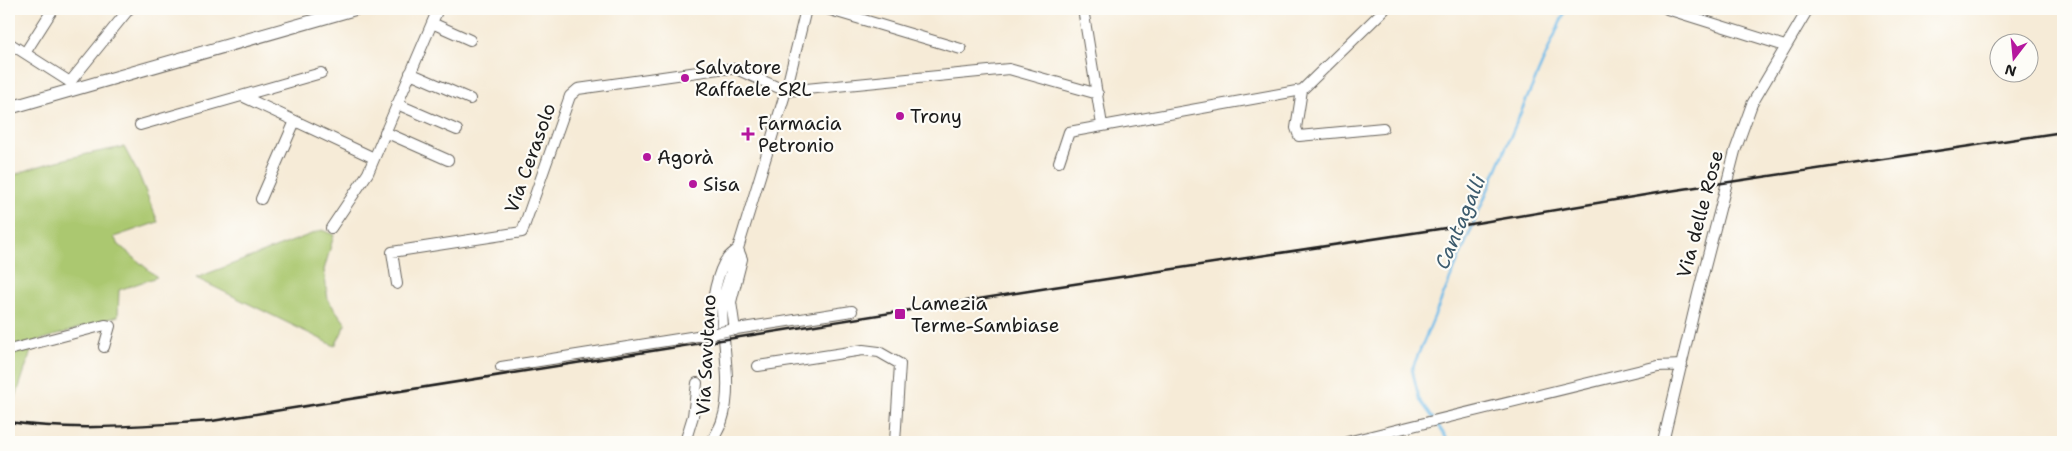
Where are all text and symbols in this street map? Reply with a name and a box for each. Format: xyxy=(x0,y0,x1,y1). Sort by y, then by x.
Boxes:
north arrow xyxy=(1990,32,2040,82)
place label: Salvatore Raffaele SRL xyxy=(695,55,812,102)
text: N xyxy=(2003,60,2018,81)
marker: Salvatore Raffaele SRL xyxy=(679,72,691,84)
street label: Via Cerasolo xyxy=(499,100,561,216)
place label: Trony xyxy=(910,104,962,129)
marker: Trony xyxy=(894,110,906,122)
place label: Farmacia Petronio xyxy=(758,111,842,158)
marker: Farmacia Petronio xyxy=(742,128,754,140)
place label: Agorà xyxy=(657,145,713,170)
street label: Via delle Rose xyxy=(1671,148,1729,280)
marker: Agorà xyxy=(641,151,653,163)
water label: Cantagalli xyxy=(1428,171,1492,273)
place label: Sisa xyxy=(703,172,740,197)
marker: Sisa xyxy=(687,178,699,190)
place label: Lamezia Terme-Sambiase xyxy=(911,291,1059,338)
street label: Via Savutano xyxy=(690,294,722,416)
marker: Lamezia Terme-Sambiase xyxy=(893,307,907,321)

